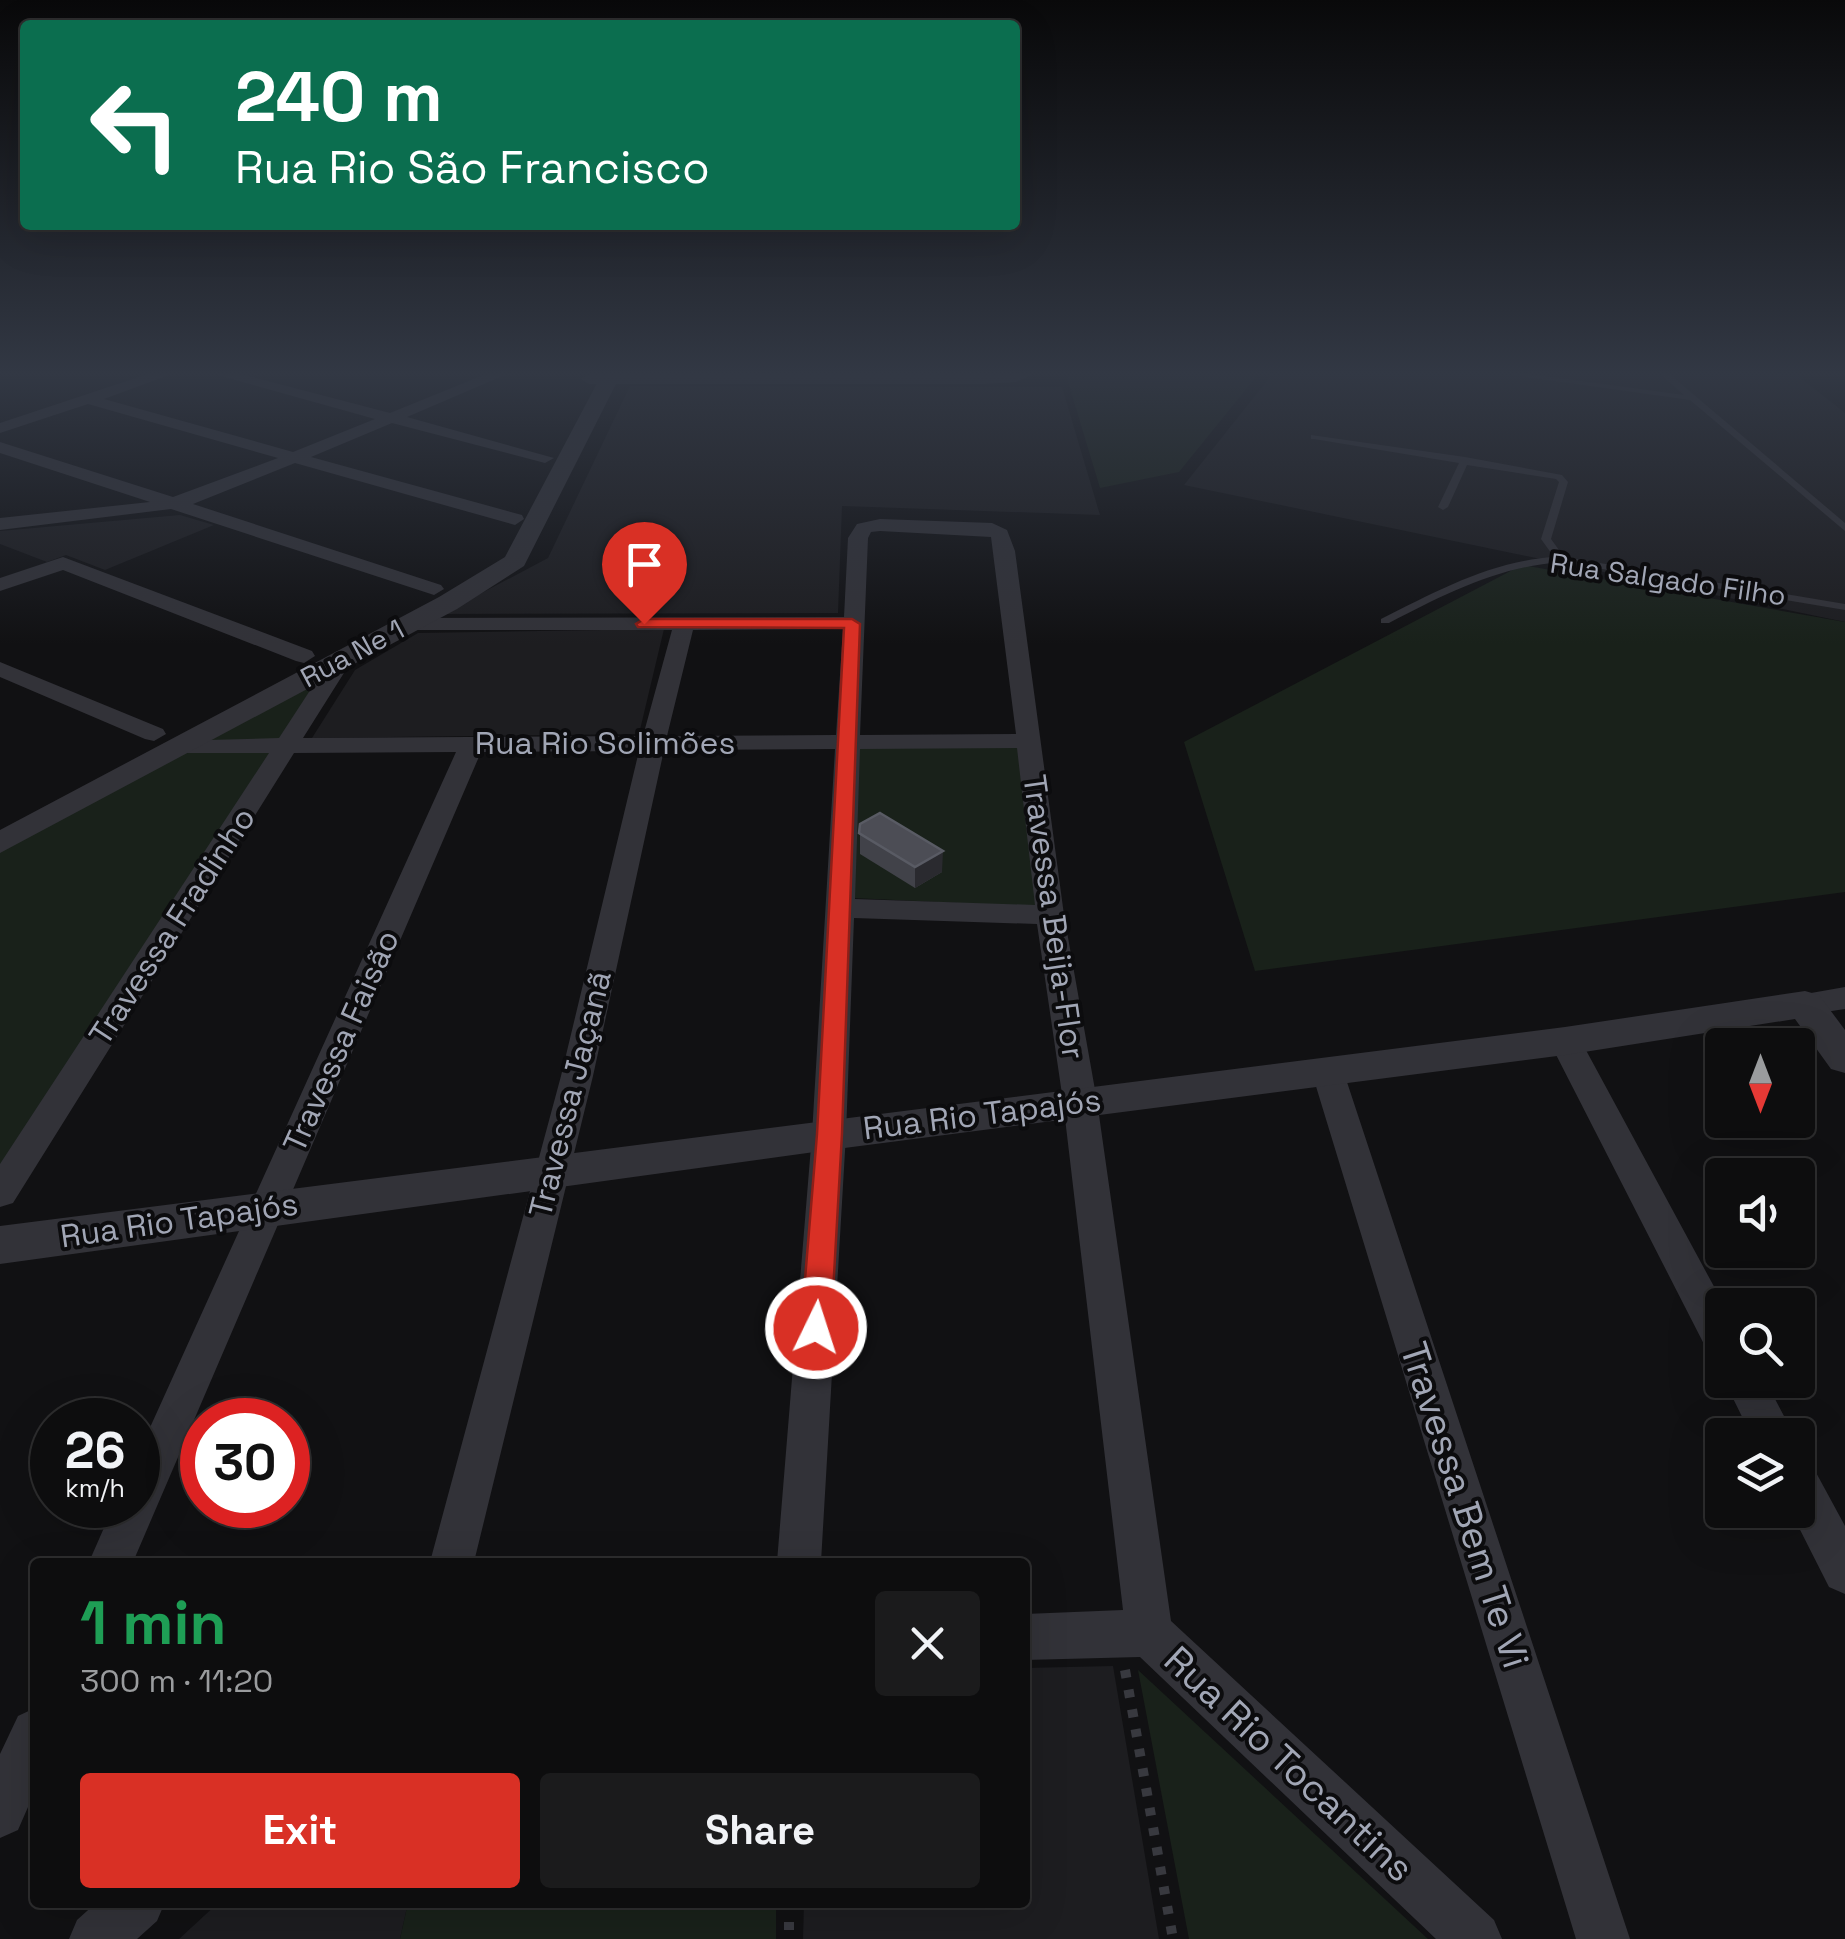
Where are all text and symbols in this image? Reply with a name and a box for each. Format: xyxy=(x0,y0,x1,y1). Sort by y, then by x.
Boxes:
text: 240 m xyxy=(235,52,443,141)
icon: left xyxy=(70,60,200,190)
text: Rua Rio São Francisco xyxy=(235,139,710,196)
pin xyxy=(602,522,687,625)
icon: arrive xyxy=(617,537,672,592)
street label: Rua Salgado Filho xyxy=(1548,545,1788,613)
street label: Rua Ne 1 xyxy=(294,611,410,695)
street label: Rua Rio Solimões xyxy=(475,723,735,763)
street label: Travessa Beija-Flor xyxy=(1014,772,1094,1062)
street label: Travessa Fradinho xyxy=(80,800,264,1052)
street label: Travessa Faisão xyxy=(274,924,408,1158)
street label: Travessa Jaçanã xyxy=(520,966,620,1222)
north arrow xyxy=(1705,1028,1815,1138)
map controls xyxy=(1705,1028,1815,1528)
street label: Rua Rio Tapajós xyxy=(861,1080,1103,1148)
button: sound xyxy=(1705,1158,1815,1268)
street label: Rua Rio Tapajós xyxy=(58,1184,300,1256)
position arrow xyxy=(764,1276,868,1380)
button: search xyxy=(1705,1288,1815,1398)
street label: Travessa Bem Te Vi xyxy=(1390,1336,1540,1674)
speed limit sign: 30 xyxy=(180,1398,310,1528)
button: layers xyxy=(1705,1418,1815,1528)
text: 26 xyxy=(65,1419,125,1483)
text: km/h xyxy=(65,1472,125,1504)
text: 1 min xyxy=(80,1585,227,1662)
button: close xyxy=(875,1591,980,1696)
street label: Rua Rio Tocantins xyxy=(1154,1636,1424,1892)
text: 300 m · 11:20 xyxy=(80,1661,273,1701)
button: Exit xyxy=(80,1773,520,1888)
button: Share xyxy=(540,1773,980,1888)

